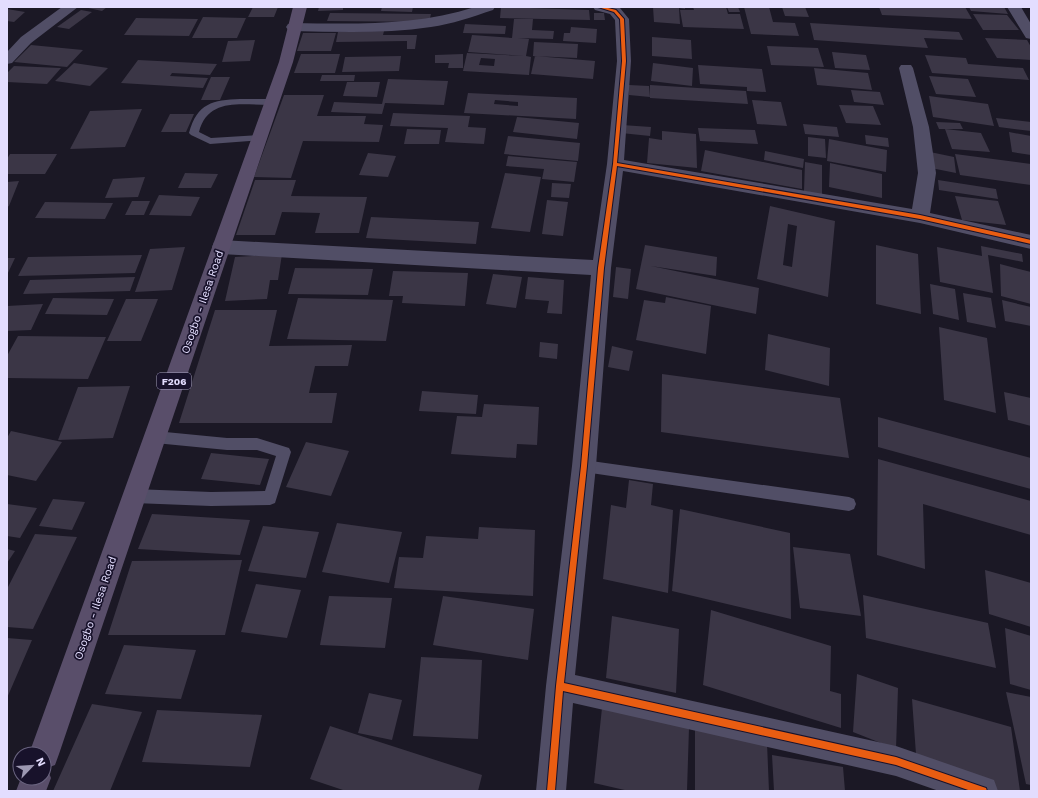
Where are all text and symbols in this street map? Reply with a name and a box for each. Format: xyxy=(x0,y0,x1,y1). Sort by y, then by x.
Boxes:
street label: Osogbo - Ilesa Road xyxy=(179,249,226,356)
road number: F206 xyxy=(157,373,191,389)
street label: Osogbo - Ilesa Road xyxy=(72,555,119,662)
north arrow xyxy=(12,746,52,786)
text: N xyxy=(33,756,48,768)

